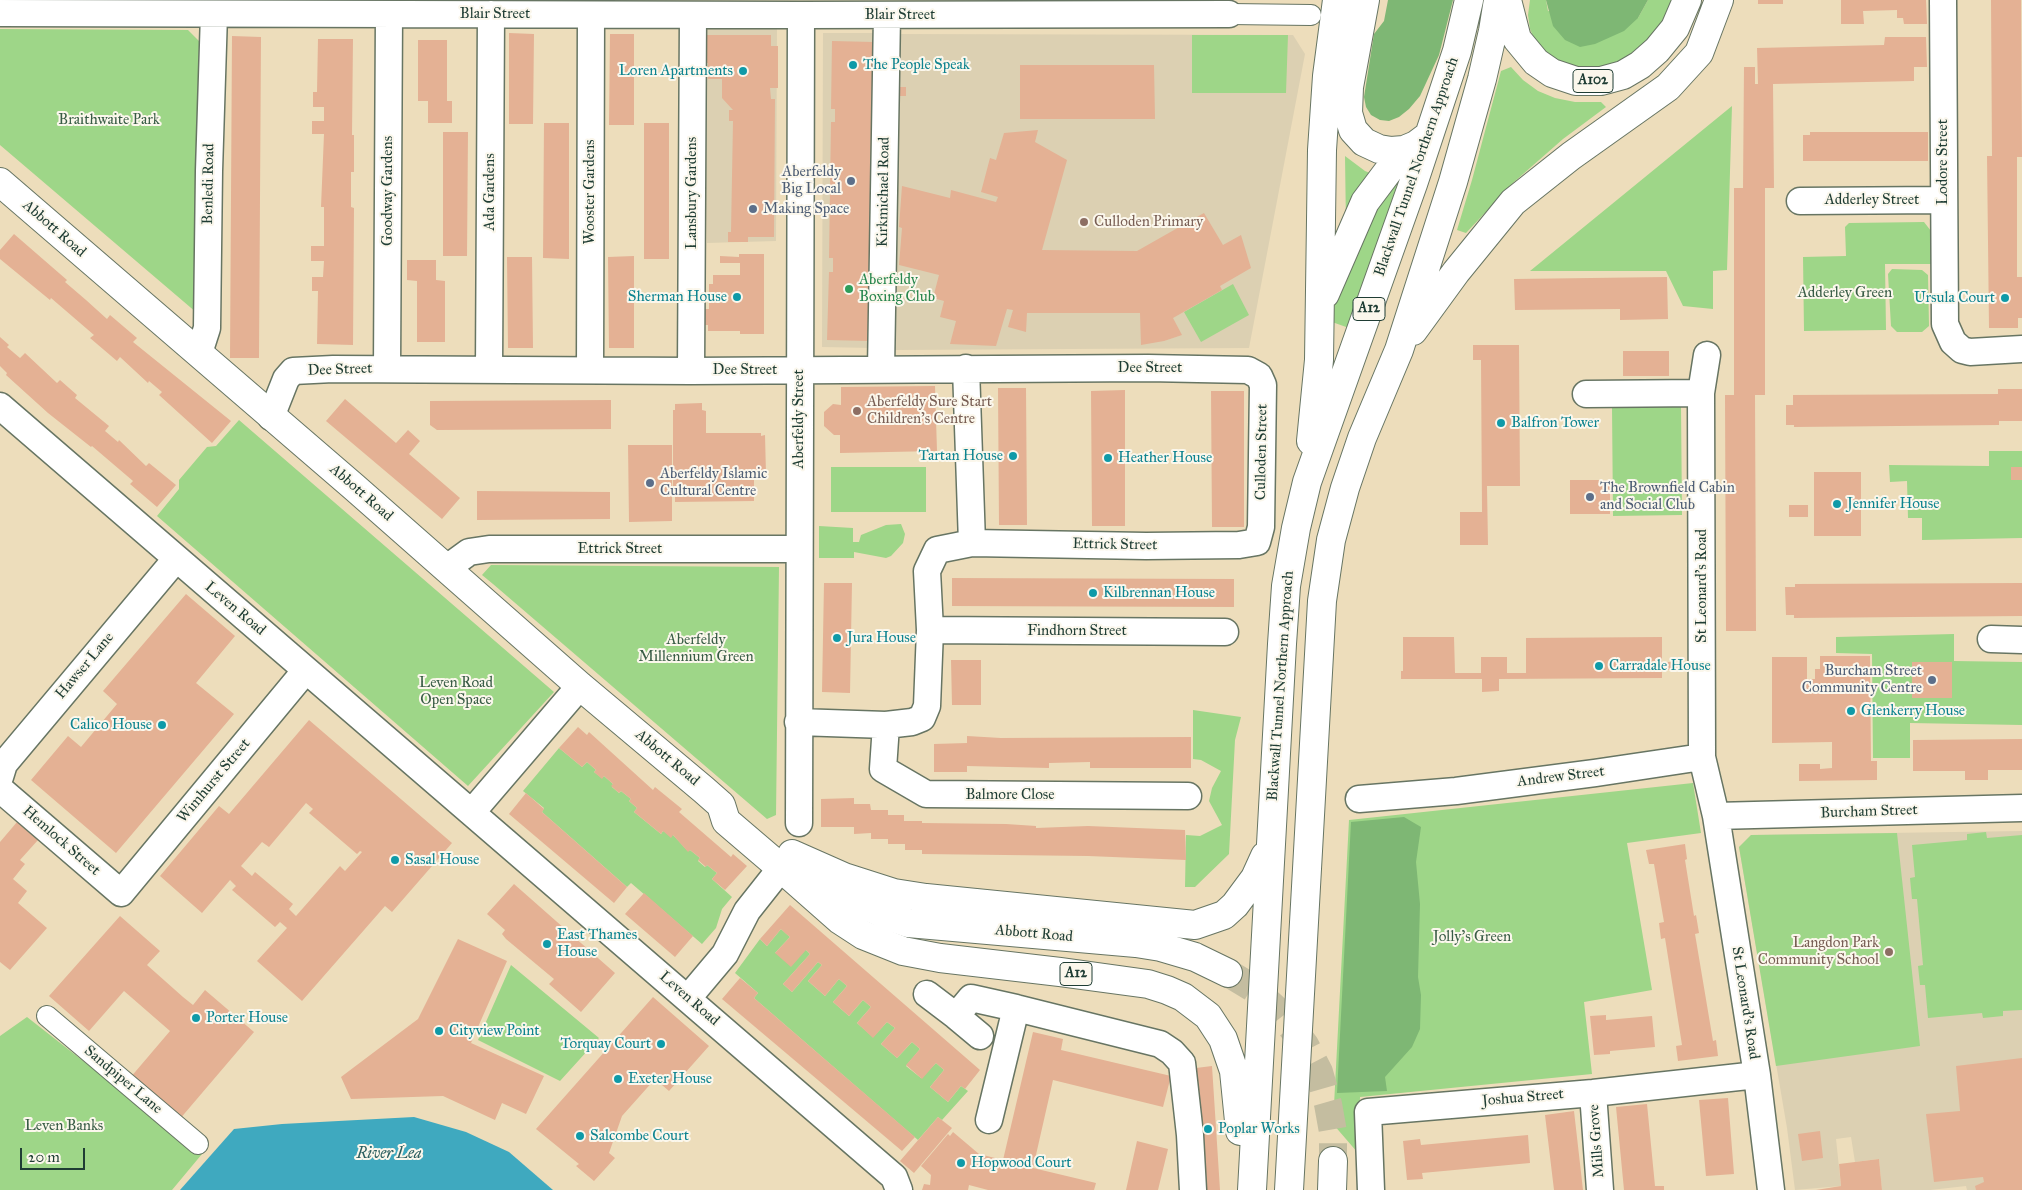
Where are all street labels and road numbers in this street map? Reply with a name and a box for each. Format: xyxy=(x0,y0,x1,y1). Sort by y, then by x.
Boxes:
street label: Blair Street xyxy=(460,5,530,23)
street label: Blair Street xyxy=(865,6,935,24)
street label: Blackwall Tunnel Northern Approach xyxy=(1371,55,1463,279)
road number: A102 xyxy=(1573,70,1613,92)
street label: Lodore Street xyxy=(1934,119,1952,205)
street label: Goodway Gardens xyxy=(379,136,397,246)
street label: Lansbury Gardens xyxy=(683,137,701,249)
street label: Kirkmichael Road xyxy=(874,137,894,247)
street label: Wooster Gardens xyxy=(581,139,599,245)
street label: Benledi Road xyxy=(199,143,219,225)
street label: Ada Gardens xyxy=(481,153,499,231)
street label: Adderley Street xyxy=(1825,191,1919,209)
street label: Abbott Road xyxy=(19,197,89,261)
road number: A12 xyxy=(1353,298,1385,320)
street label: Dee Street xyxy=(1118,359,1182,377)
street label: Dee Street xyxy=(307,360,373,380)
street label: Dee Street xyxy=(713,361,777,379)
street label: Aberfeldy Street xyxy=(790,369,808,469)
street label: Culloden Street xyxy=(1252,404,1272,500)
street label: Abbott Road xyxy=(326,461,396,525)
street label: St Leonard's Road xyxy=(1693,529,1711,643)
street label: Ettrick Street xyxy=(1072,535,1158,555)
street label: Ettrick Street xyxy=(578,540,662,558)
street label: Blackwall Tunnel Northern Approach xyxy=(1264,570,1298,802)
street label: Leven Road xyxy=(201,578,269,640)
street label: Findhorn Street xyxy=(1027,622,1127,640)
street label: Hawser Lane xyxy=(52,629,118,703)
street label: Abbott Road xyxy=(631,726,703,790)
street label: Wimhurst Street xyxy=(174,735,254,827)
street label: Andrew Street xyxy=(1516,763,1606,791)
street label: Balmore Close xyxy=(965,786,1055,804)
street label: Burcham Street xyxy=(1820,801,1918,823)
street label: Hemlock Street xyxy=(18,802,104,880)
street label: Abbott Road xyxy=(994,922,1074,946)
street label: St Leonard's Road xyxy=(1727,945,1763,1061)
road number: A12 xyxy=(1060,962,1092,986)
street label: Leven Road xyxy=(655,968,723,1030)
street label: Sandpiper Lane xyxy=(80,1042,166,1118)
street label: Joshua Street xyxy=(1481,1085,1565,1111)
street label: Mills Grove xyxy=(1585,1104,1609,1178)

